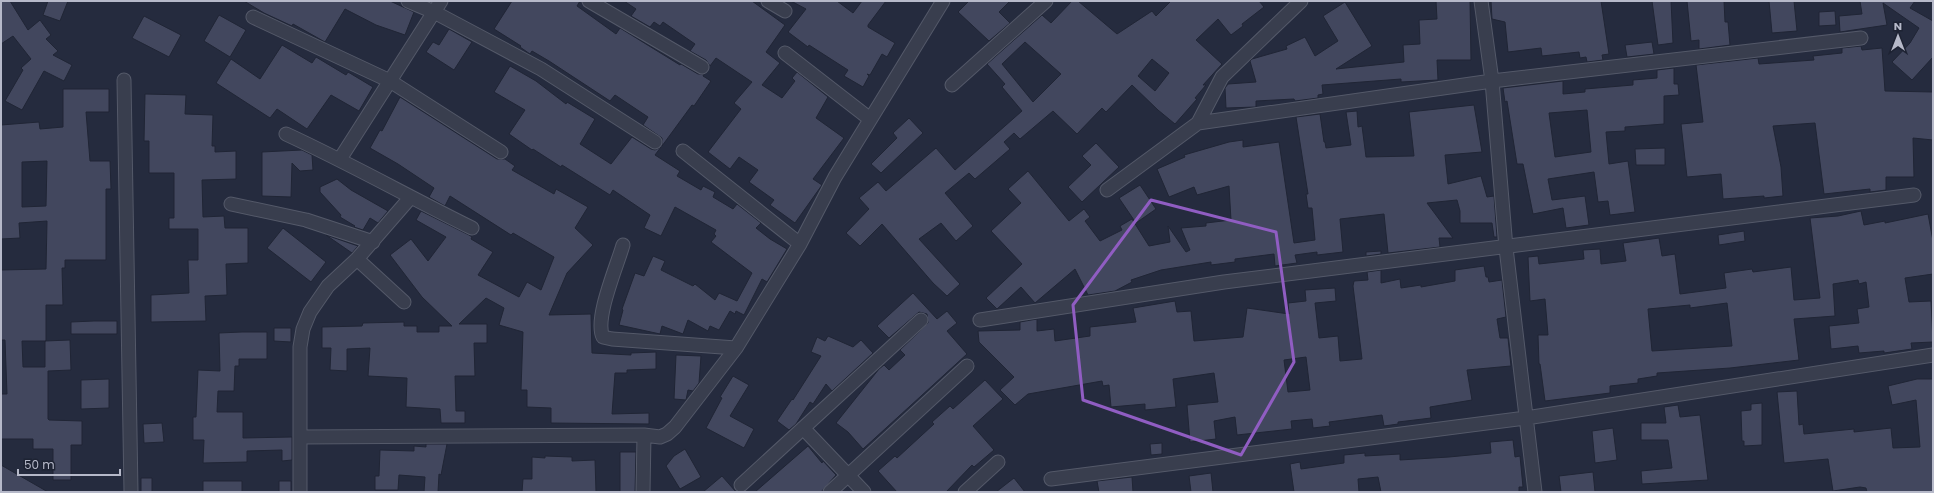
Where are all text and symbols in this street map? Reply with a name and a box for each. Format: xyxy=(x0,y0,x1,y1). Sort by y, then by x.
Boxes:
north arrow xyxy=(1878,16,1918,56)
text: N xyxy=(1894,18,1902,34)
scale bar xyxy=(18,451,120,477)
text: 50 m xyxy=(24,456,55,473)

